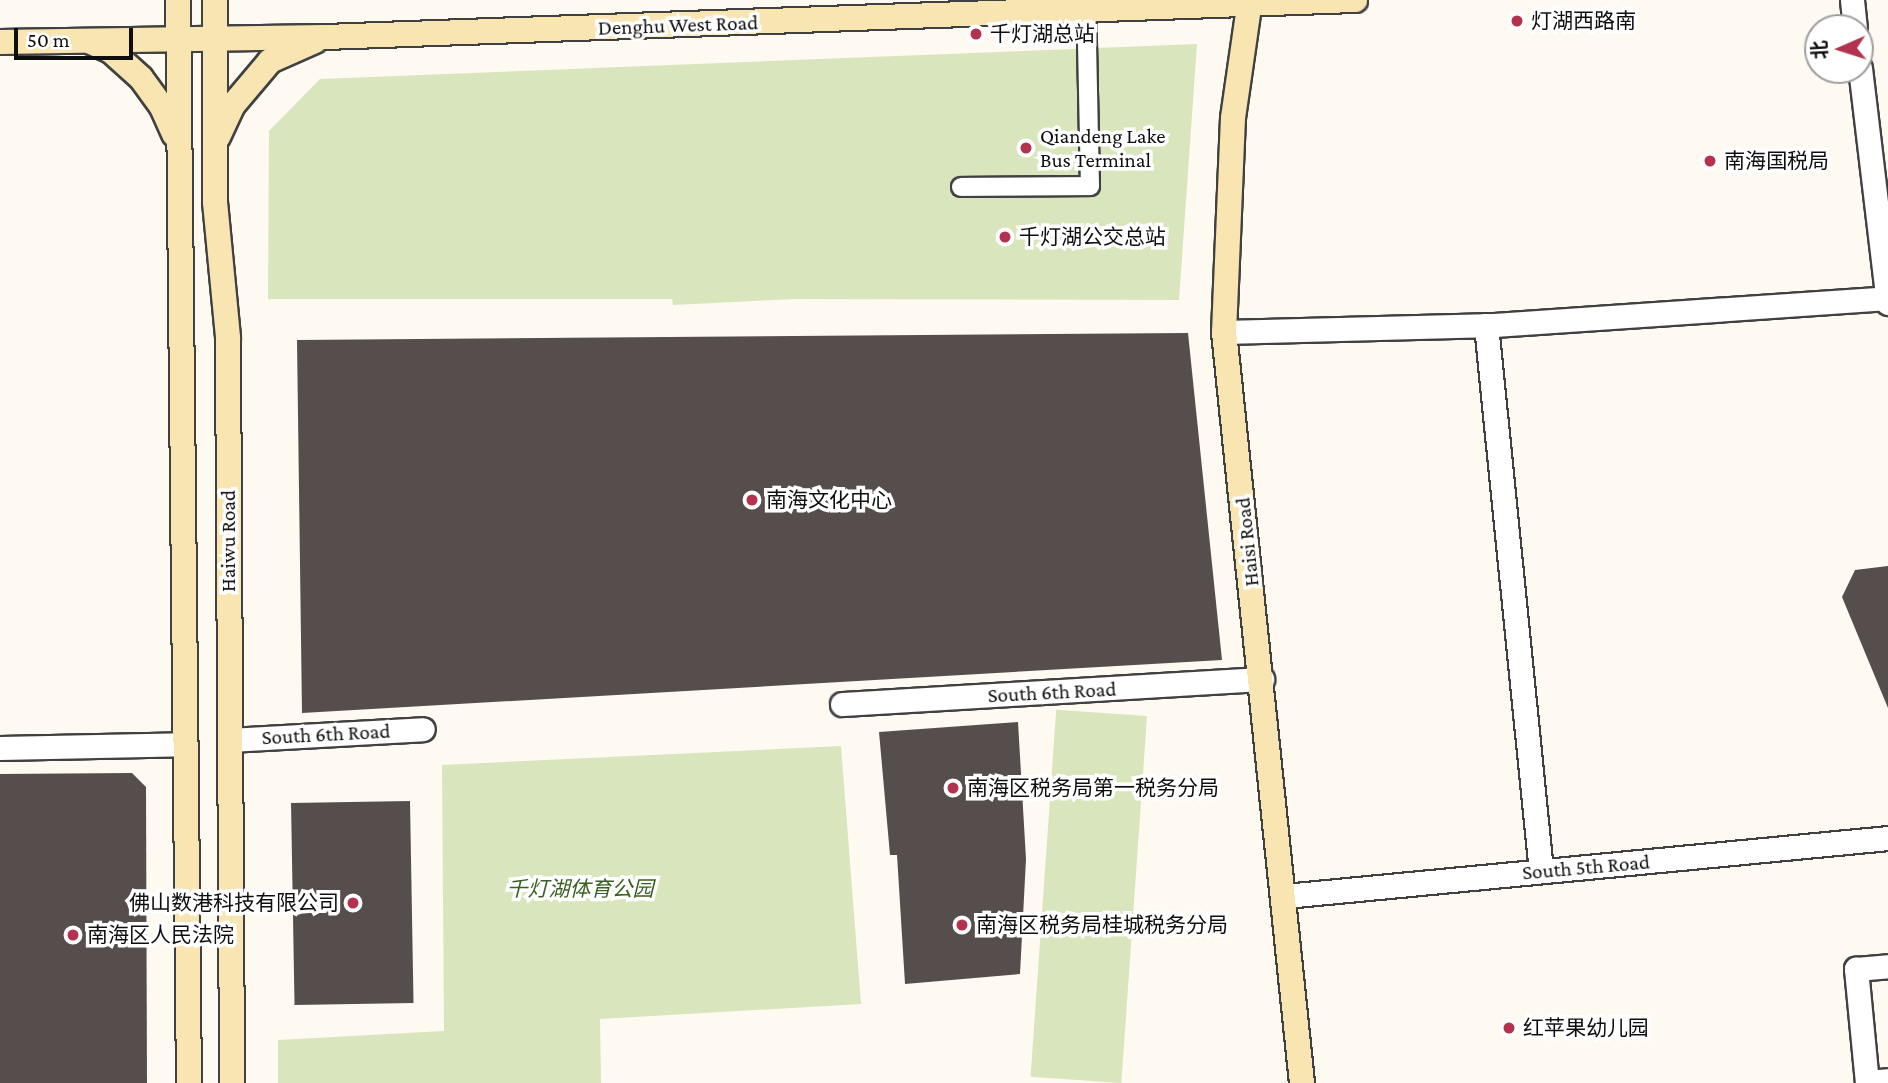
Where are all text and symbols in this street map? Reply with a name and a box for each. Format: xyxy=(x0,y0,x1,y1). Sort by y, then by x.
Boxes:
place label: 灯湖西路南 xyxy=(1531,8,1636,34)
street label: Denghu West Road xyxy=(597,10,759,40)
marker: 灯湖西路南 xyxy=(1509,13,1525,29)
scale bar xyxy=(18,14,136,58)
north arrow xyxy=(1804,14,1874,84)
place label: 千灯湖总站 xyxy=(990,21,1095,47)
marker: 千灯湖总站 xyxy=(968,26,984,42)
text: 50 m xyxy=(27,28,70,52)
text: 北 xyxy=(1809,40,1831,60)
place label: Qiandeng Lake Bus Terminal xyxy=(1040,123,1166,173)
marker: Qiandeng Lake Bus Terminal xyxy=(1018,140,1034,156)
place label: 南海国税局 xyxy=(1724,148,1829,174)
marker: 南海国税局 xyxy=(1702,153,1718,169)
place label: 千灯湖公交总站 xyxy=(1019,224,1166,250)
marker: 千灯湖公交总站 xyxy=(997,229,1013,245)
place label: 南海文化中心 xyxy=(766,487,892,513)
street label: Haiwu Road xyxy=(215,490,241,592)
marker: 南海文化中心 xyxy=(744,492,760,508)
street label: Haisi Road xyxy=(1230,496,1264,588)
street label: South 6th Road xyxy=(987,676,1117,708)
street label: South 6th Road xyxy=(261,718,391,750)
place label: 南海区税务局第一税务分局 xyxy=(967,775,1219,801)
marker: 南海区税务局第一税务分局 xyxy=(945,780,961,796)
street label: South 5th Road xyxy=(1521,849,1651,885)
park label: 千灯湖体育公园 xyxy=(507,876,653,902)
place label: 佛山数港科技有限公司 xyxy=(129,890,339,916)
marker: 佛山数港科技有限公司 xyxy=(345,895,361,911)
place label: 南海区税务局桂城税务分局 xyxy=(976,912,1228,938)
marker: 南海区税务局桂城税务分局 xyxy=(954,917,970,933)
place label: 南海区人民法院 xyxy=(87,922,234,948)
marker: 南海区人民法院 xyxy=(65,927,81,943)
place label: 红苹果幼儿园 xyxy=(1523,1015,1649,1041)
marker: 红苹果幼儿园 xyxy=(1501,1020,1517,1036)

